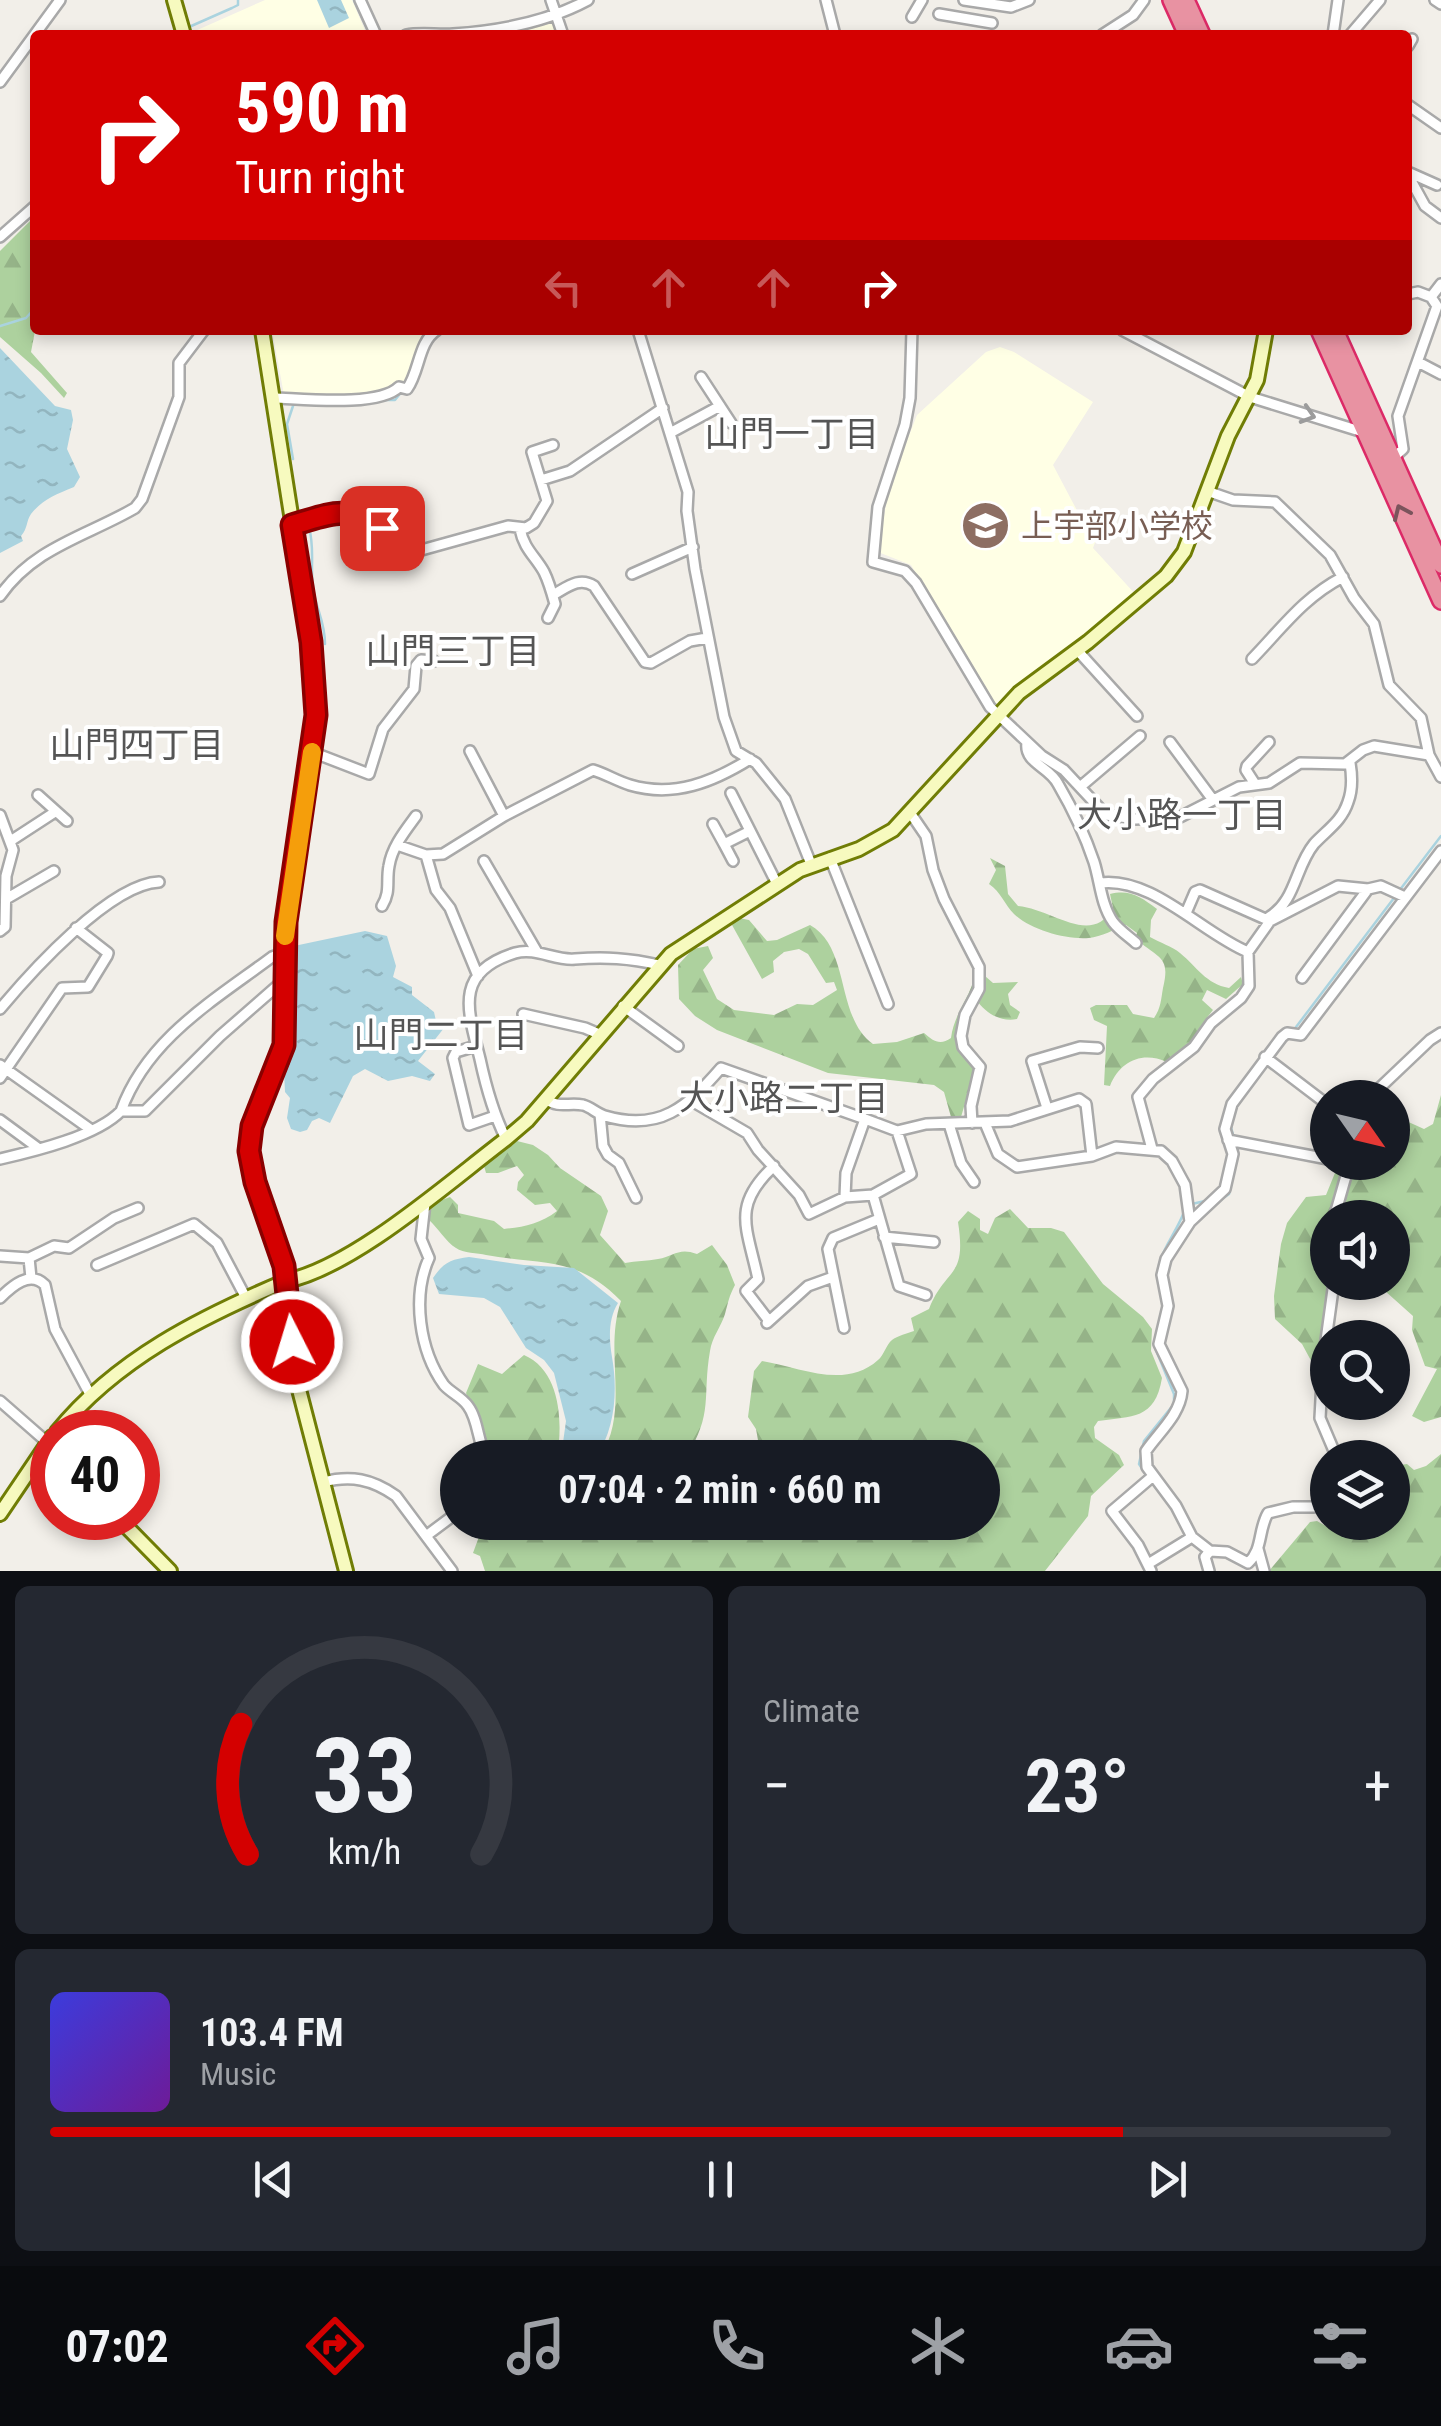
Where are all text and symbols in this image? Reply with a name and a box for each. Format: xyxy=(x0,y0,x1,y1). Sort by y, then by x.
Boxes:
text: 590 m xyxy=(235,67,409,149)
icon: right xyxy=(70,70,200,200)
text: Turn right xyxy=(235,151,405,204)
icon: left xyxy=(536,260,591,315)
icon: ahead xyxy=(641,260,696,315)
icon: ahead xyxy=(746,260,801,315)
icon: right xyxy=(851,260,906,315)
one-way arrow xyxy=(1298,403,1315,424)
district label: 山門一丁目 xyxy=(704,414,880,455)
pin xyxy=(340,486,425,571)
school or university icon: 上宇部小学校 xyxy=(960,500,1012,552)
icon: arrive xyxy=(355,501,410,556)
one-way arrow xyxy=(1393,504,1413,522)
place label: 上宇部小学校 xyxy=(1021,507,1213,545)
district label: 山門三丁目 xyxy=(365,631,541,672)
district label: 山門四丁目 xyxy=(49,725,225,766)
district label: 大小路一丁目 xyxy=(1077,795,1287,836)
district label: 山門二丁目 xyxy=(353,1015,529,1056)
district label: 大小路二丁目 xyxy=(679,1078,889,1119)
north arrow xyxy=(1310,1080,1410,1180)
map controls xyxy=(1310,1080,1410,1540)
button: sound xyxy=(1310,1200,1410,1300)
position arrow xyxy=(240,1290,344,1394)
button: search xyxy=(1310,1320,1410,1420)
speed limit sign: 40 xyxy=(30,1410,160,1540)
button: layers xyxy=(1310,1440,1410,1540)
text: 07:04 · 2 min · 660 m xyxy=(559,1468,881,1512)
text: Climate xyxy=(763,1692,860,1730)
text: 33 xyxy=(311,1716,417,1837)
text: 23° xyxy=(1025,1742,1130,1830)
text: − xyxy=(763,1754,791,1818)
text: + xyxy=(1364,1754,1391,1818)
text: km/h xyxy=(327,1831,401,1873)
text: 103.4 FM xyxy=(200,2011,344,2055)
text: Music xyxy=(200,2055,276,2093)
icon: previous xyxy=(246,2152,301,2207)
icon: pause xyxy=(693,2152,748,2207)
icon: next xyxy=(1140,2152,1195,2207)
icon: directions xyxy=(300,2311,370,2381)
icon: music xyxy=(501,2311,571,2381)
icon: phone xyxy=(702,2311,772,2381)
icon: climate xyxy=(903,2311,973,2381)
icon: car xyxy=(1104,2311,1174,2381)
icon: filters xyxy=(1305,2311,1375,2381)
text: 07:02 xyxy=(66,2320,169,2373)

